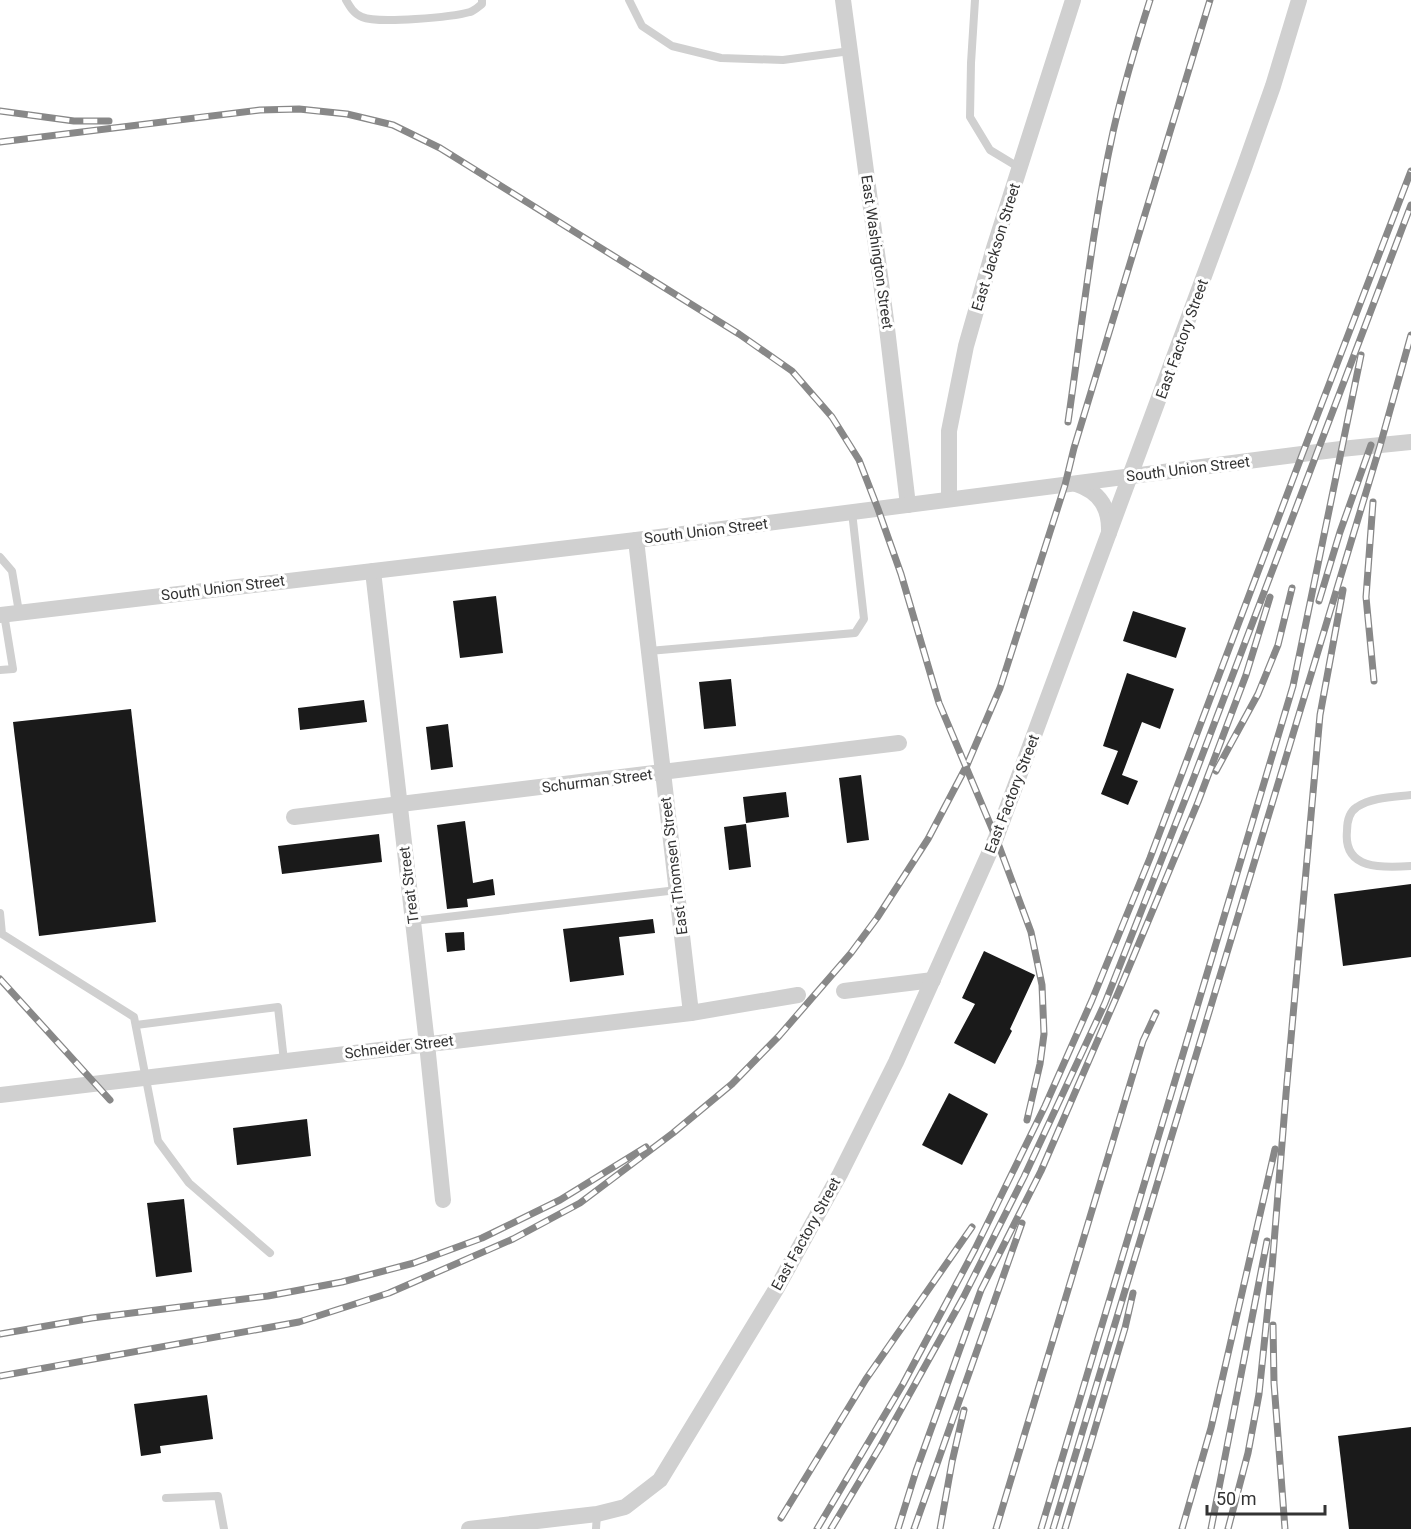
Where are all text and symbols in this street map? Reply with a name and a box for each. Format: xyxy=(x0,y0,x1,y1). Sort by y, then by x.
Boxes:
street label: East Washington Street xyxy=(857,174,897,330)
street label: East Jackson Street xyxy=(968,181,1024,313)
street label: East Factory Street xyxy=(1152,277,1212,401)
street label: South Union Street xyxy=(1125,452,1251,486)
street label: South Union Street xyxy=(643,514,769,548)
street label: South Union Street xyxy=(160,571,286,605)
street label: East Factory Street xyxy=(981,732,1043,856)
street label: Schurman Street xyxy=(541,765,653,797)
street label: East Thomsen Street xyxy=(657,796,691,936)
street label: Treat Street xyxy=(395,845,423,925)
street label: Schneider Street xyxy=(343,1031,455,1063)
street label: East Factory Street xyxy=(768,1174,844,1293)
scale bar xyxy=(1207,1478,1326,1516)
text: 50 m xyxy=(1216,1488,1256,1509)

